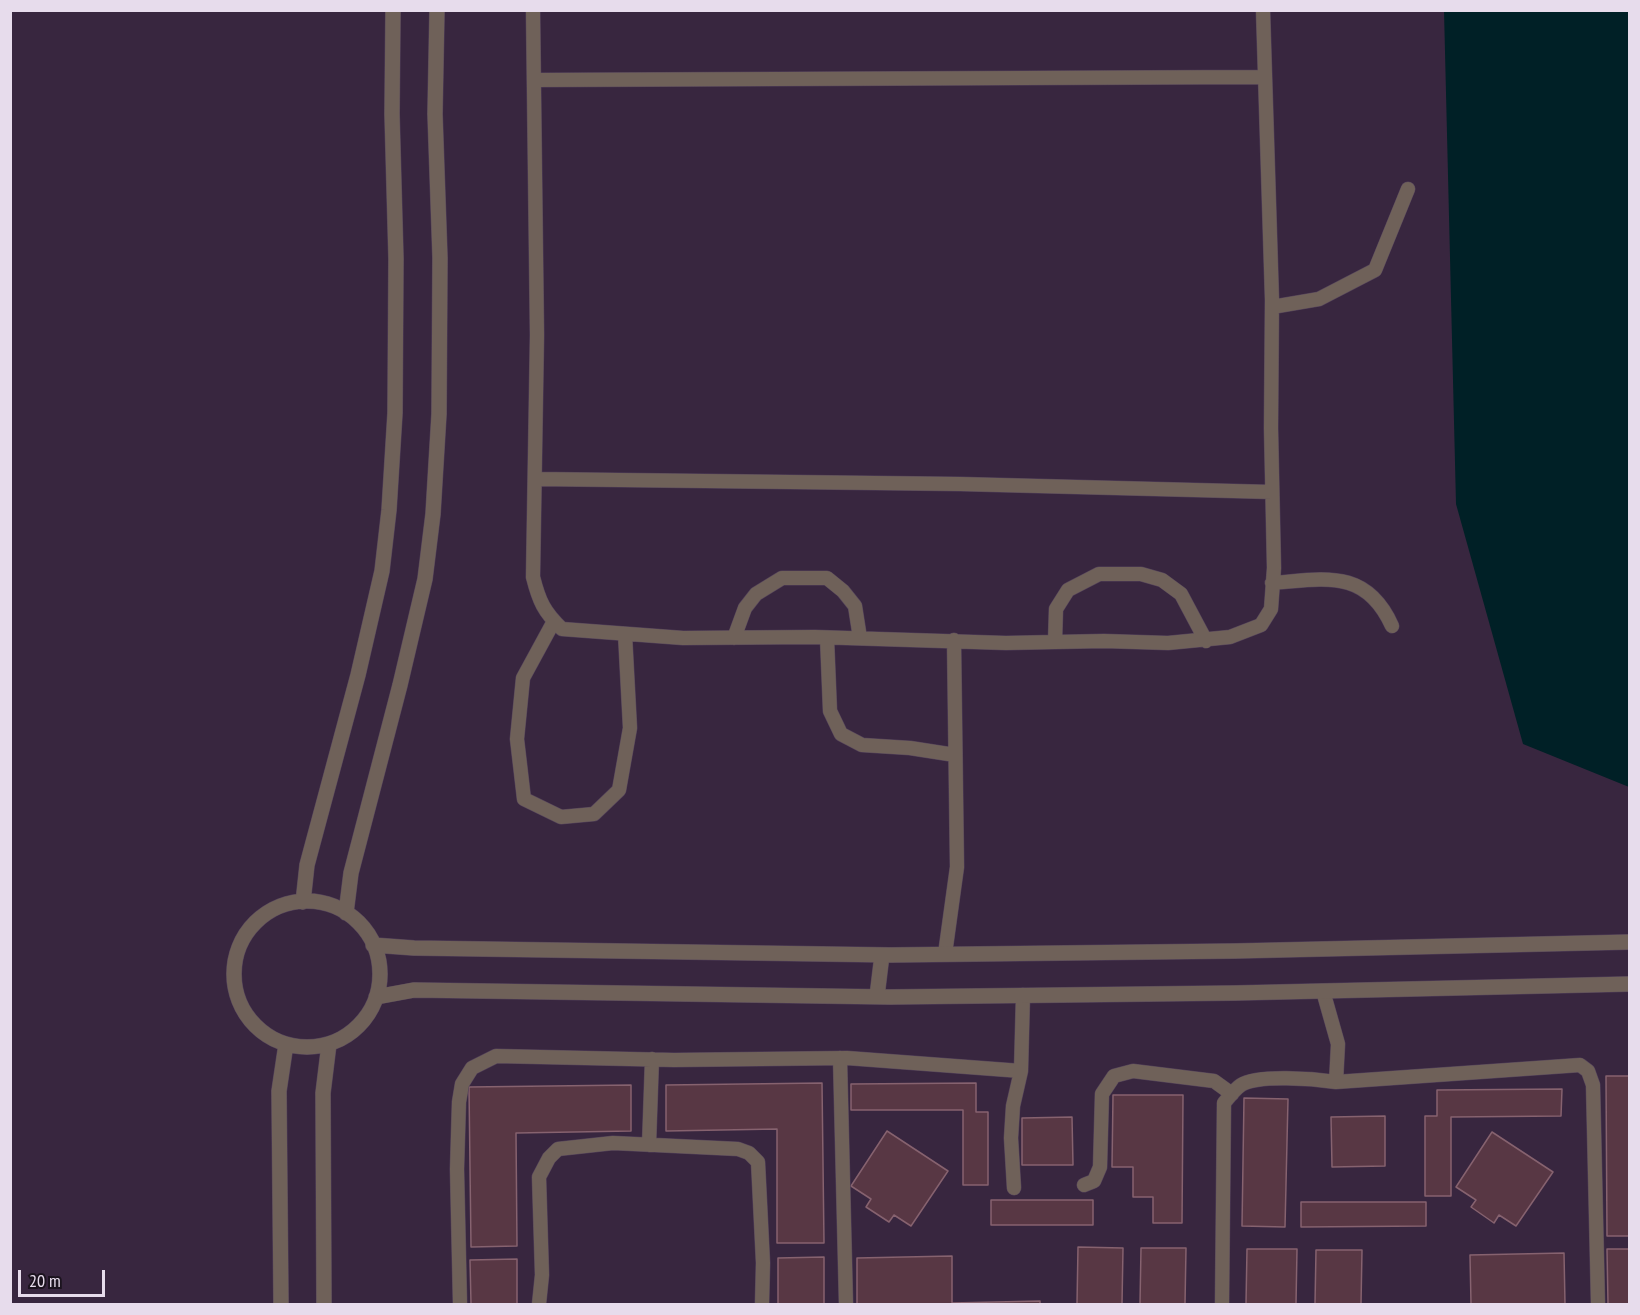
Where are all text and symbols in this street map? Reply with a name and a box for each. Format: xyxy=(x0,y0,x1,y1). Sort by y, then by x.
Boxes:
scale bar xyxy=(21,1258,108,1296)
text: 20 m xyxy=(29,1269,61,1292)

